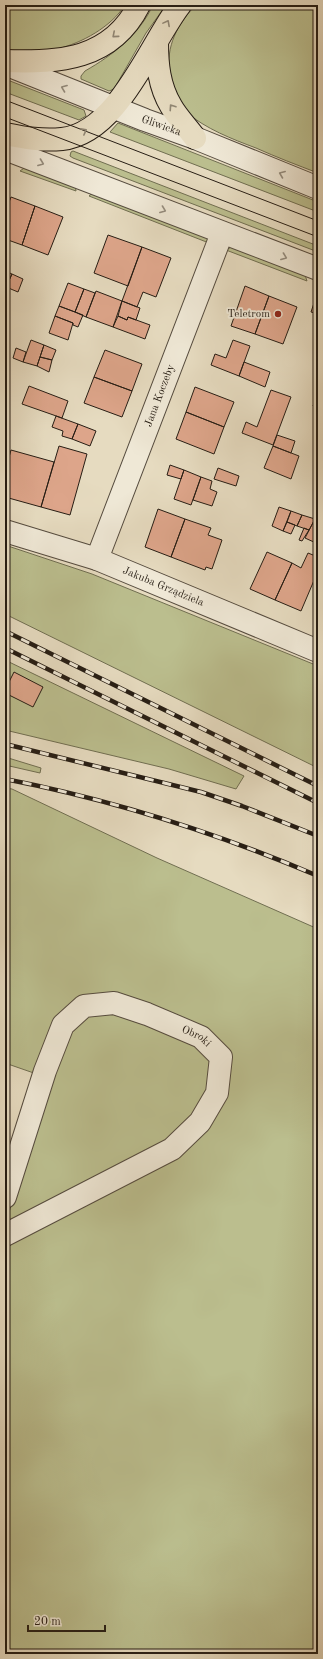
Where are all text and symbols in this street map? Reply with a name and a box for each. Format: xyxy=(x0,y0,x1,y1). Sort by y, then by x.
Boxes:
one-way arrow xyxy=(163,20,170,27)
one-way arrow xyxy=(112,30,120,38)
one-way arrow xyxy=(61,84,68,92)
one-way arrow xyxy=(169,104,177,111)
street label: Gliwicka xyxy=(140,114,183,138)
one-way arrow xyxy=(80,129,87,136)
one-way arrow xyxy=(38,159,45,167)
one-way arrow xyxy=(278,170,285,178)
one-way arrow xyxy=(159,205,166,213)
one-way arrow xyxy=(281,252,288,260)
place label: Teletrom xyxy=(227,309,270,320)
marker: Teletrom xyxy=(273,309,283,319)
street label: Jana Koczeby xyxy=(143,363,177,428)
street label: Jakuba Grządziela xyxy=(121,565,206,609)
street label: Obroki xyxy=(180,1024,213,1049)
scale bar xyxy=(28,1607,105,1633)
text: 20 m xyxy=(34,1616,61,1628)

